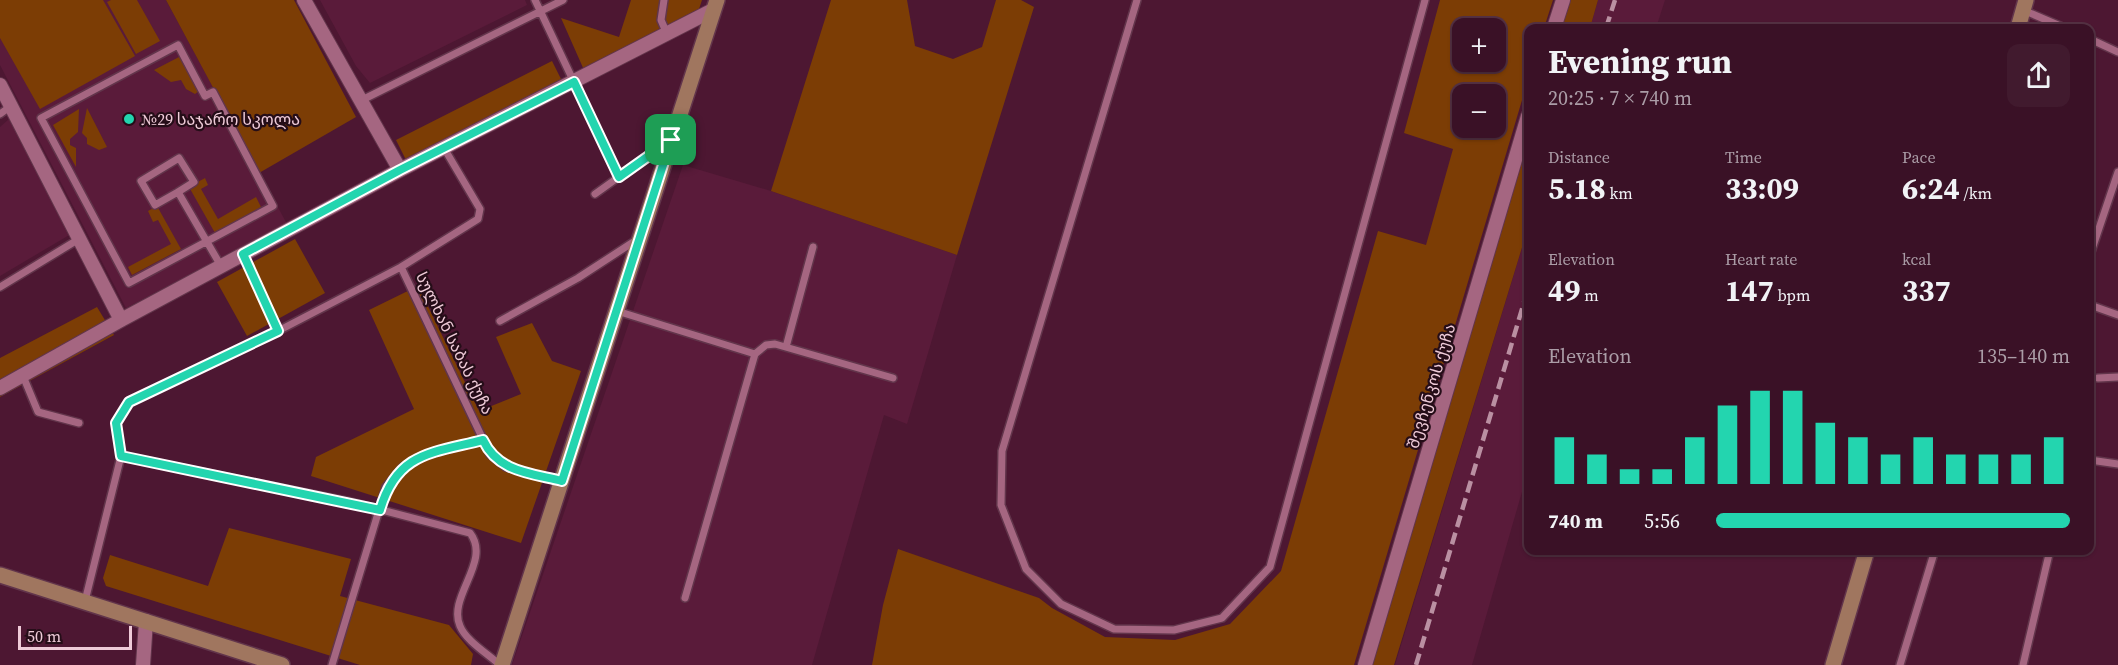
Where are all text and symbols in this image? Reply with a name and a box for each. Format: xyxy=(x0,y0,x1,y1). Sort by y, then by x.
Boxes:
map controls xyxy=(1452,18,1506,138)
button: + xyxy=(1452,18,1506,72)
text: Evening run xyxy=(1548,39,1732,84)
button: share xyxy=(2007,44,2070,107)
button: − xyxy=(1452,84,1506,138)
text: 20:25 · 7 × 740 m xyxy=(1548,84,1692,112)
place label: №29 საჯარო სკოლა xyxy=(141,108,300,130)
marker: №29 საჯარო სკოლა xyxy=(122,112,136,126)
pin xyxy=(645,114,696,165)
icon: arrive xyxy=(654,123,687,156)
text: Distance xyxy=(1548,146,1610,168)
text: Time xyxy=(1725,146,1762,168)
text: Pace xyxy=(1902,146,1936,168)
text: 5.18 xyxy=(1548,168,1606,209)
text: 33:09 xyxy=(1725,168,1799,209)
text: 6:24 xyxy=(1902,168,1960,209)
text: km xyxy=(1606,182,1633,204)
text: /km xyxy=(1960,182,1992,204)
text: Elevation xyxy=(1548,248,1615,270)
text: Heart rate xyxy=(1725,248,1797,270)
text: kcal xyxy=(1902,248,1931,270)
street label: სულხან საბას ქუჩა xyxy=(411,268,499,418)
text: 49 xyxy=(1548,270,1581,311)
text: 147 xyxy=(1725,270,1774,311)
text: 337 xyxy=(1902,270,1951,311)
text: m xyxy=(1581,284,1599,306)
text: bpm xyxy=(1774,284,1810,306)
street label: შევჩენკოს ქუჩა xyxy=(1402,321,1460,451)
text: Elevation xyxy=(1548,342,1632,370)
text: 135–140 m xyxy=(1977,342,2070,370)
text: 740 m xyxy=(1548,507,1603,535)
text: 5:56 xyxy=(1644,507,1680,535)
scale bar xyxy=(18,623,132,650)
text: 50 m xyxy=(27,625,61,647)

